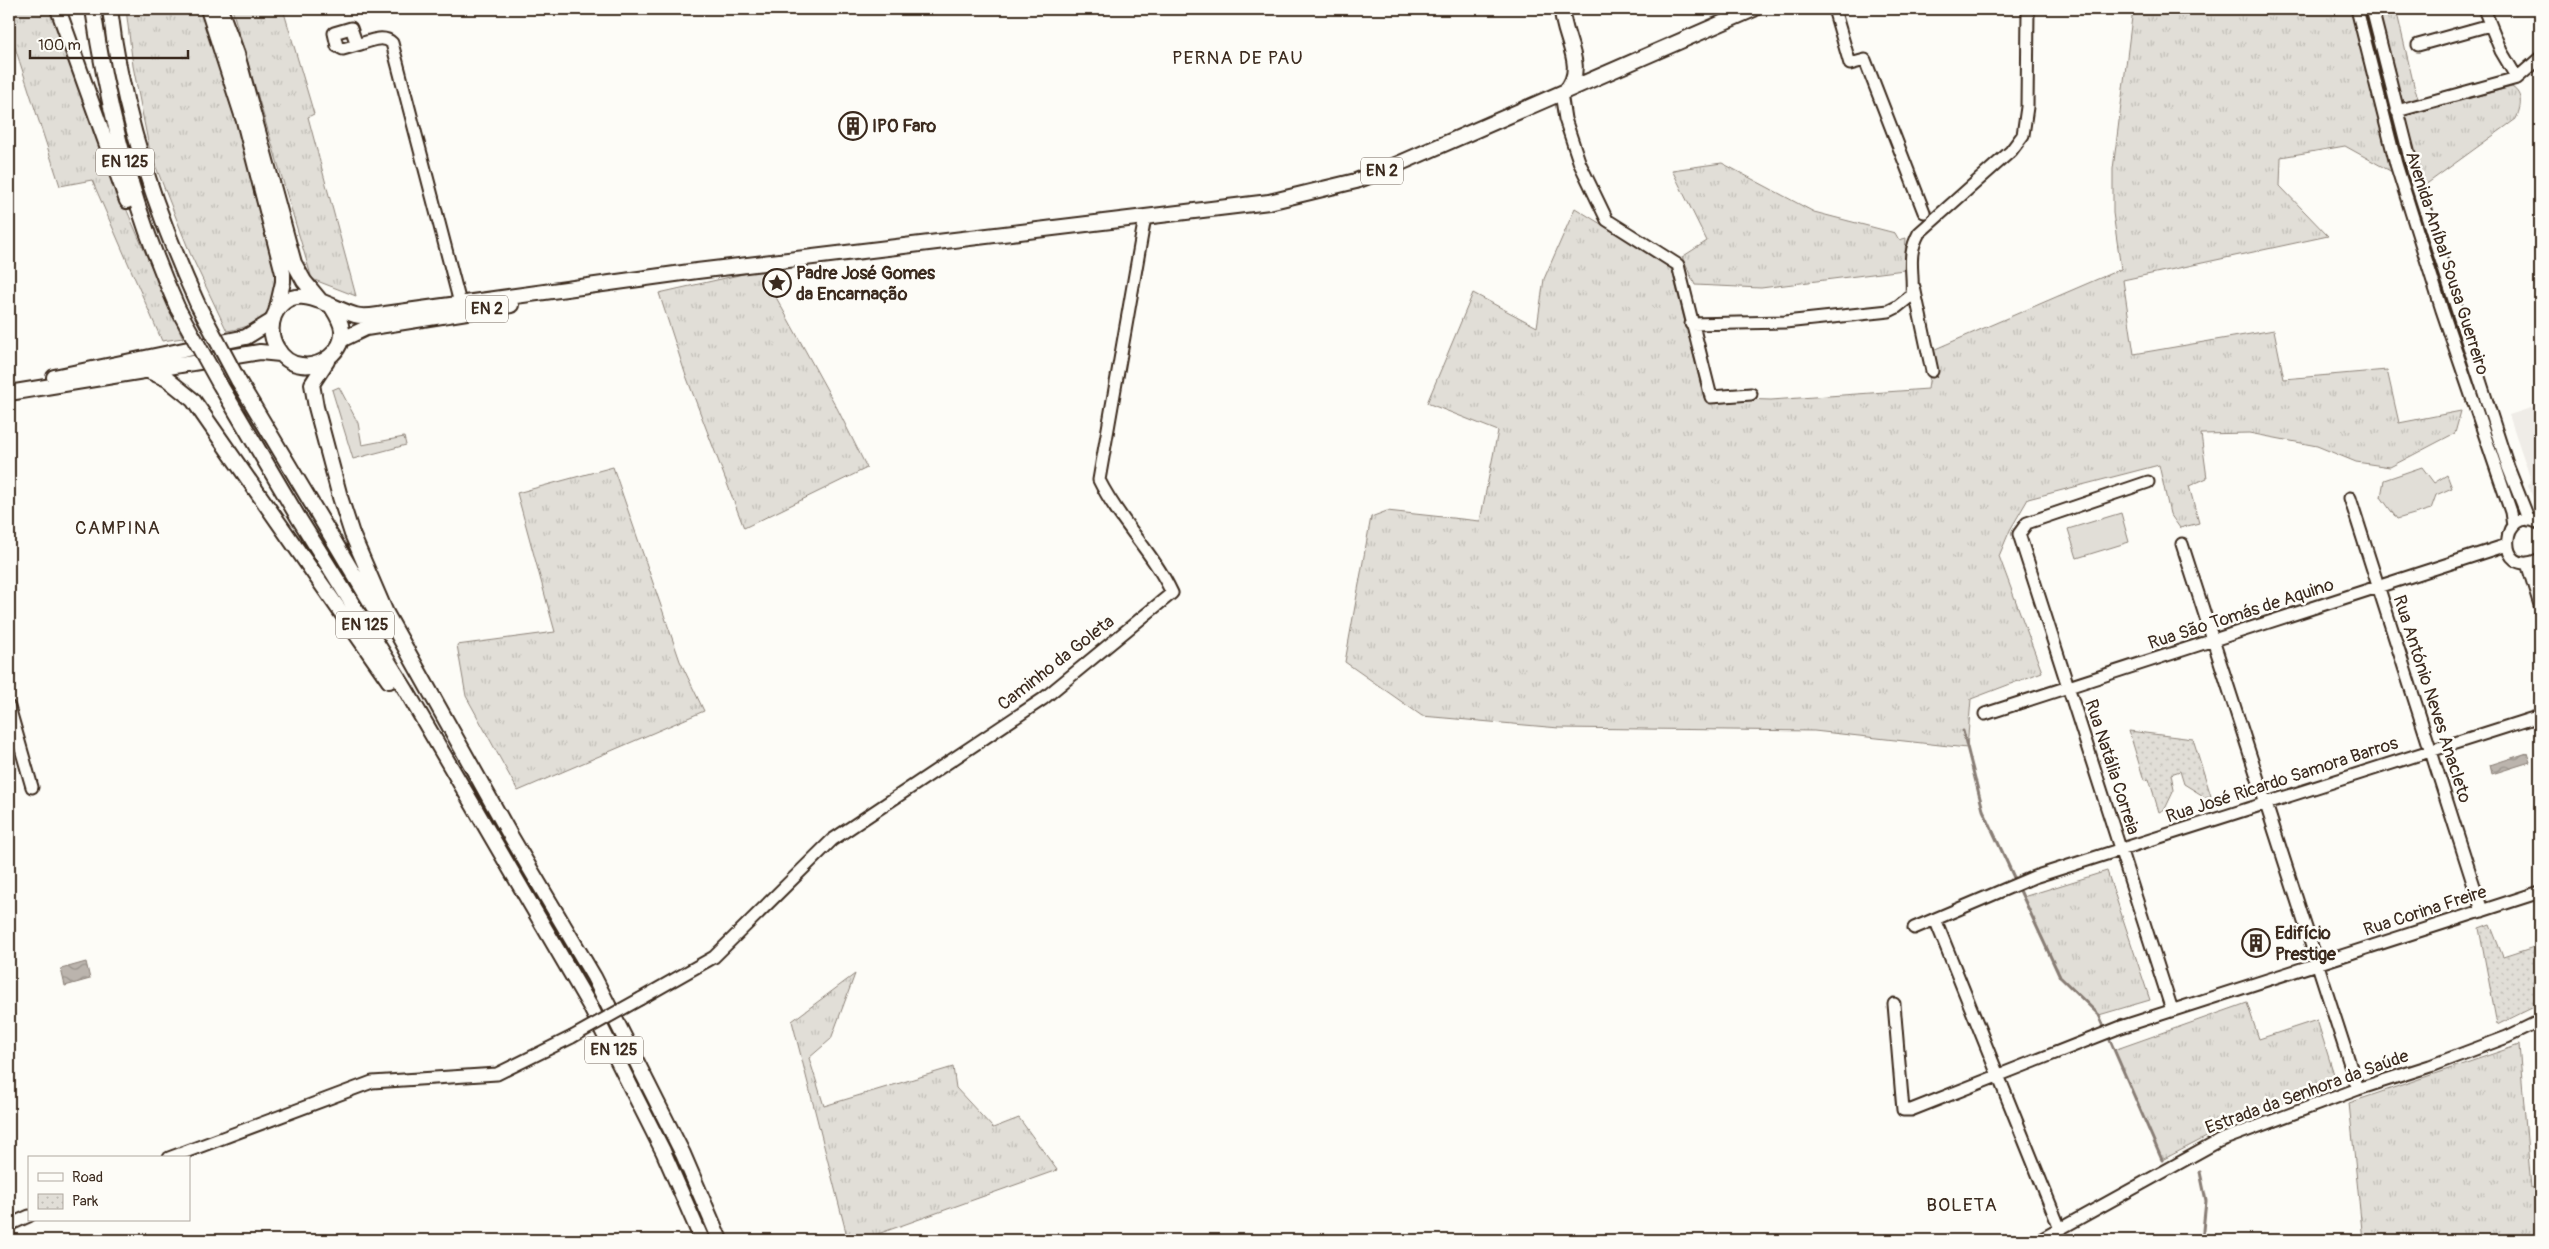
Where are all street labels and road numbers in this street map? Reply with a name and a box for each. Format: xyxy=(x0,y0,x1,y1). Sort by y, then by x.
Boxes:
road number: EN 125 xyxy=(96,148,154,176)
street label: Avenida Aníbal Sousa Guerreiro xyxy=(2400,148,2494,378)
road number: EN 2 xyxy=(1361,158,1403,185)
road number: EN 2 xyxy=(466,296,508,322)
street label: Rua São Tomás de Aquino xyxy=(2145,573,2337,655)
street label: Rua António Neves Anacleto xyxy=(2388,592,2477,806)
street label: Caminho da Goleta xyxy=(993,610,1119,716)
road number: EN 125 xyxy=(336,612,394,638)
street label: Rua Natália Correia xyxy=(2079,696,2145,838)
street label: Rua José Ricardo Samora Barros xyxy=(2163,732,2401,828)
street label: Rua Corina Freire xyxy=(2360,880,2490,942)
road number: EN 125 xyxy=(585,1036,643,1064)
street label: Estrada da Senhora da Saúde xyxy=(2202,1044,2412,1140)

